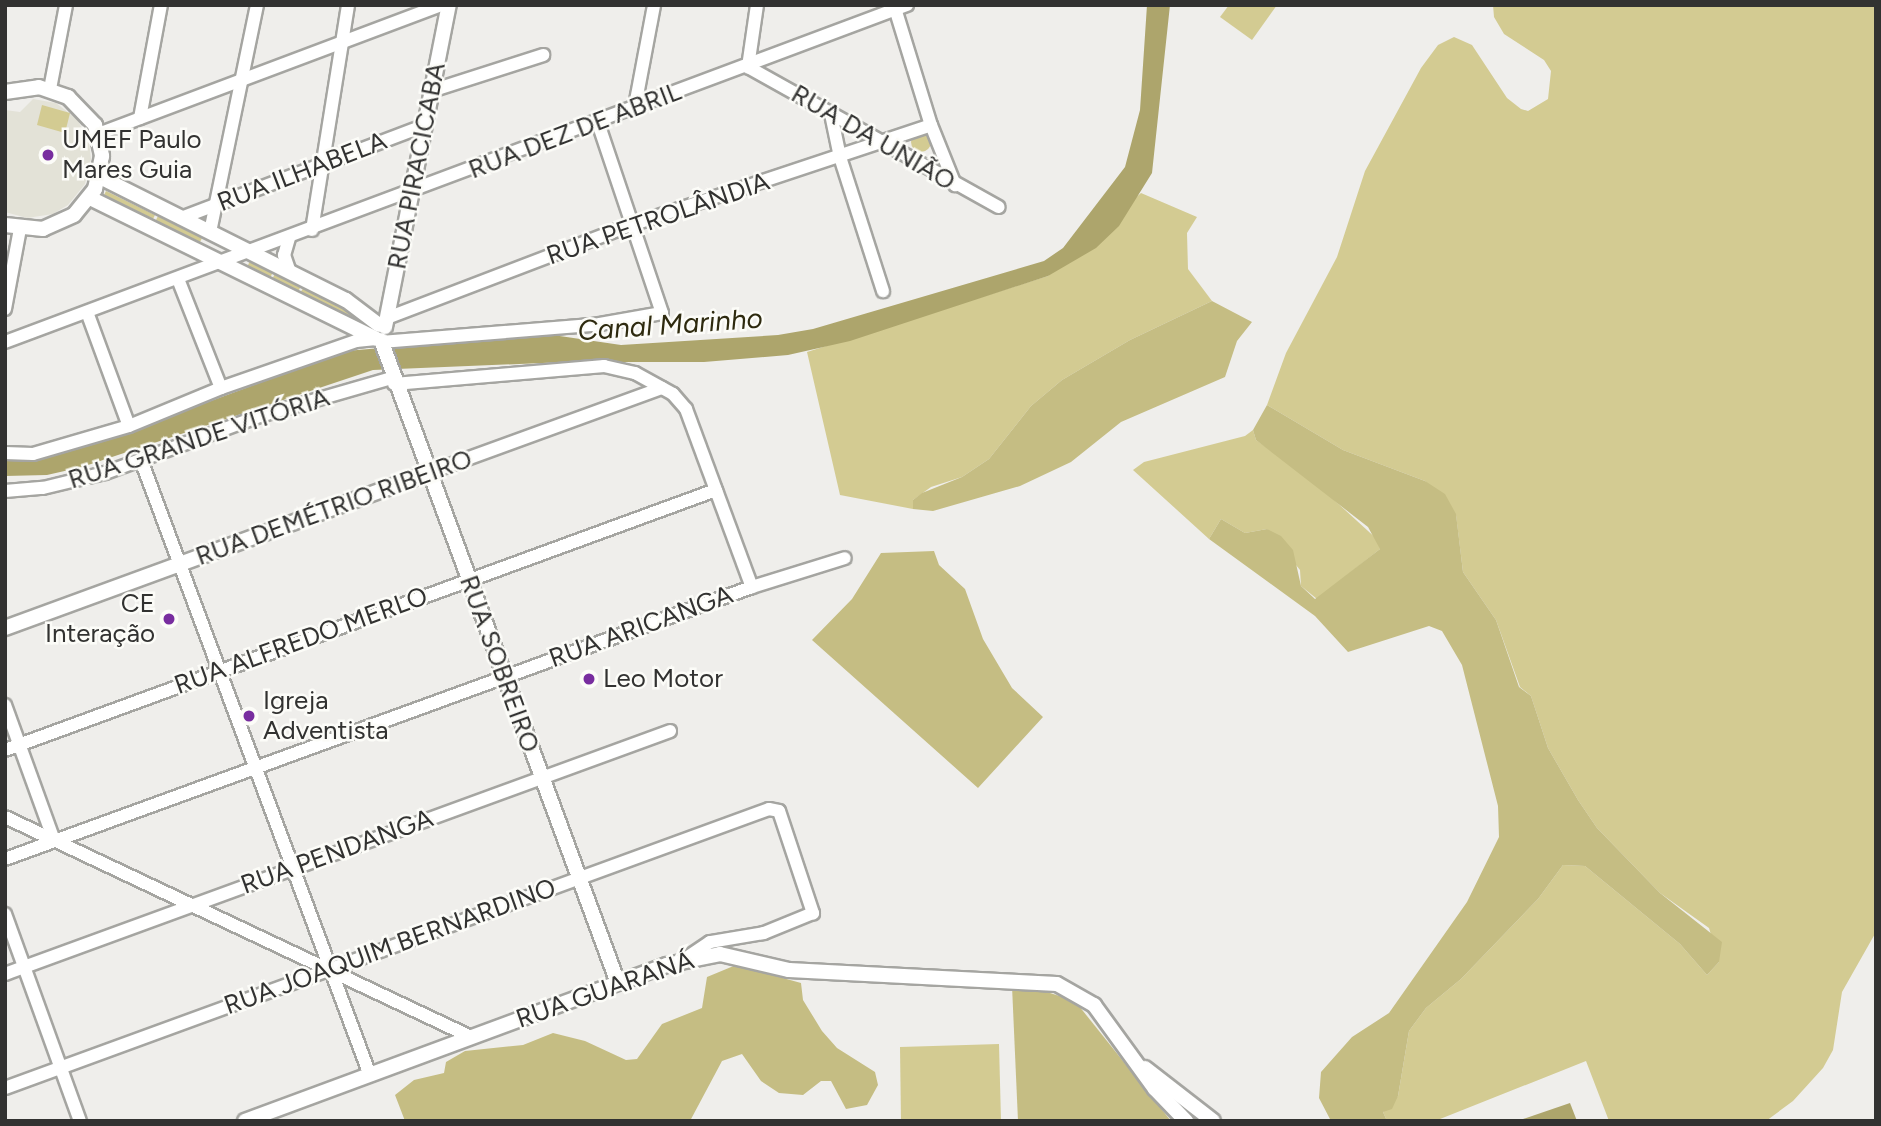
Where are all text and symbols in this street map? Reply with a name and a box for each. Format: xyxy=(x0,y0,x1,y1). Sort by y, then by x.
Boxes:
street label: RUA PIRACICABA xyxy=(382,60,452,272)
street label: RUA DEZ DE ABRIL xyxy=(464,76,686,186)
street label: RUA DA UNIÃO xyxy=(786,79,960,197)
place label: UMEF Paulo Mares Guia xyxy=(62,124,202,186)
street label: RUA ILHABELA xyxy=(213,125,391,219)
marker: UMEF Paulo Mares Guia xyxy=(40,147,56,163)
street label: RUA PETROLÂNDIA xyxy=(542,166,774,272)
water label: Canal Marinho xyxy=(576,301,764,347)
street label: RUA GRANDE VITÓRIA xyxy=(65,382,333,496)
street label: RUA DEMÉTRIO RIBEIRO xyxy=(192,443,476,573)
street label: RUA SOBREIRO xyxy=(453,571,545,757)
street label: RUA ARICANGA xyxy=(545,579,737,675)
street label: RUA ALFREDO MERLO xyxy=(170,581,432,701)
place label: CE Interação xyxy=(45,588,155,650)
marker: CE Interação xyxy=(161,611,177,627)
place label: Leo Motor xyxy=(603,663,723,695)
marker: Leo Motor xyxy=(581,671,597,687)
place label: Igreja Adventista xyxy=(263,685,389,746)
marker: Igreja Adventista xyxy=(241,708,257,724)
street label: RUA PENDANGA xyxy=(237,803,437,901)
street label: RUA JOAQUIM BERNARDINO xyxy=(220,872,560,1022)
street label: RUA GUARANÁ xyxy=(512,945,698,1035)

